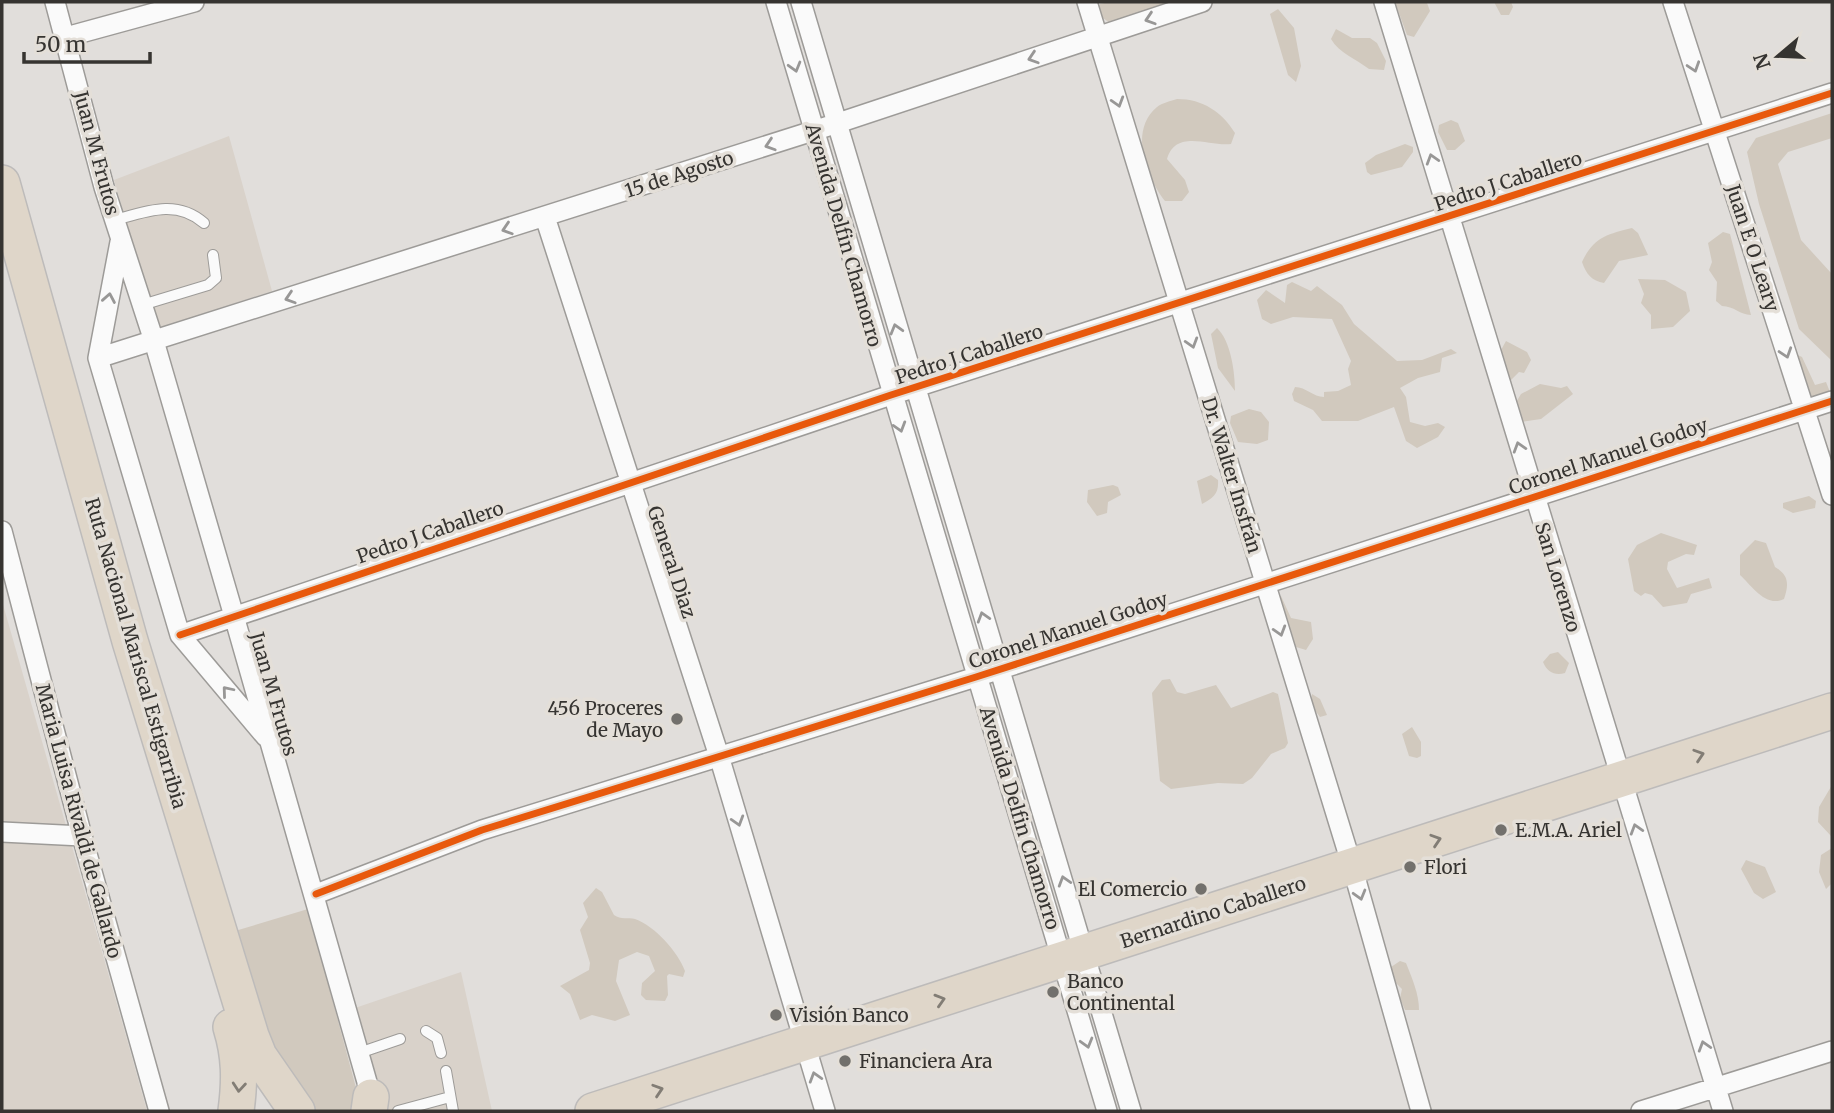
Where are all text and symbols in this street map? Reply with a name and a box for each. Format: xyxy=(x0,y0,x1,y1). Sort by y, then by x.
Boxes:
one-way arrow xyxy=(1144,11,1157,25)
scale bar xyxy=(24,21,150,65)
north arrow xyxy=(1743,21,1813,91)
text: 50 m xyxy=(35,31,86,58)
one-way arrow xyxy=(1027,50,1040,64)
text: N xyxy=(1748,51,1776,73)
one-way arrow xyxy=(1686,60,1700,72)
one-way arrow xyxy=(787,61,802,73)
street label: Juan M Frutos xyxy=(69,87,125,218)
one-way arrow xyxy=(1109,96,1124,108)
street label: Avenida Delfin Chamorro xyxy=(800,119,887,350)
one-way arrow xyxy=(765,137,777,151)
street label: 15 de Agosto xyxy=(622,145,736,203)
street label: Pedro J Caballero xyxy=(1431,146,1585,216)
one-way arrow xyxy=(1425,154,1440,166)
street label: Juan E O Leary xyxy=(1721,180,1785,315)
one-way arrow xyxy=(501,221,514,235)
one-way arrow xyxy=(284,290,297,304)
one-way arrow xyxy=(101,292,116,304)
street label: Pedro J Caballero xyxy=(892,319,1046,389)
one-way arrow xyxy=(890,323,905,335)
one-way arrow xyxy=(1183,337,1198,349)
one-way arrow xyxy=(1778,347,1792,359)
street label: Dr. Walter Insfrán xyxy=(1197,394,1267,556)
street label: Coronel Manuel Godoy xyxy=(1506,412,1710,500)
one-way arrow xyxy=(892,420,907,432)
one-way arrow xyxy=(1512,442,1527,454)
street label: Ruta Nacional Mariscal Estigarribia xyxy=(80,495,192,811)
street label: Pedro J Caballero xyxy=(353,496,507,568)
street label: General Diaz xyxy=(643,503,701,621)
street label: San Lorenzo xyxy=(1530,519,1586,635)
street label: Coronel Manuel Godoy xyxy=(966,586,1170,674)
one-way arrow xyxy=(977,611,991,624)
one-way arrow xyxy=(1272,624,1286,636)
street label: Juan M Frutos xyxy=(245,628,303,759)
street label: Maria Luisa Rivaldi de Gallardo xyxy=(31,681,127,961)
one-way arrow xyxy=(223,686,235,699)
place label: 456 Proceres de Mayo xyxy=(548,696,663,742)
street label: Avenida Delfin Chamorro xyxy=(974,703,1065,932)
marker: 456 Proceres de Mayo xyxy=(669,711,685,727)
one-way arrow xyxy=(1692,749,1704,763)
one-way arrow xyxy=(730,815,745,827)
place label: E.M.A. Ariel xyxy=(1515,818,1622,842)
marker: E.M.A. Ariel xyxy=(1493,822,1509,838)
one-way arrow xyxy=(1630,823,1645,835)
one-way arrow xyxy=(1429,833,1441,848)
place label: Flori xyxy=(1424,855,1467,879)
marker: Flori xyxy=(1402,859,1418,875)
street label: Bernardino Caballero xyxy=(1117,871,1309,953)
one-way arrow xyxy=(1057,876,1072,888)
place label: El Comercio xyxy=(1078,877,1187,901)
marker: El Comercio xyxy=(1193,881,1209,897)
one-way arrow xyxy=(1352,889,1367,901)
place label: Banco Continental xyxy=(1067,969,1175,1015)
marker: Banco Continental xyxy=(1045,984,1061,1000)
one-way arrow xyxy=(933,994,945,1009)
place label: Visión Banco xyxy=(789,1003,909,1027)
marker: Visión Banco xyxy=(768,1007,784,1023)
one-way arrow xyxy=(1079,1037,1094,1049)
one-way arrow xyxy=(1698,1040,1713,1052)
place label: Financiera Ara xyxy=(859,1049,992,1073)
marker: Financiera Ara xyxy=(837,1053,853,1069)
one-way arrow xyxy=(808,1071,823,1083)
one-way arrow xyxy=(232,1082,247,1093)
one-way arrow xyxy=(651,1084,663,1099)

